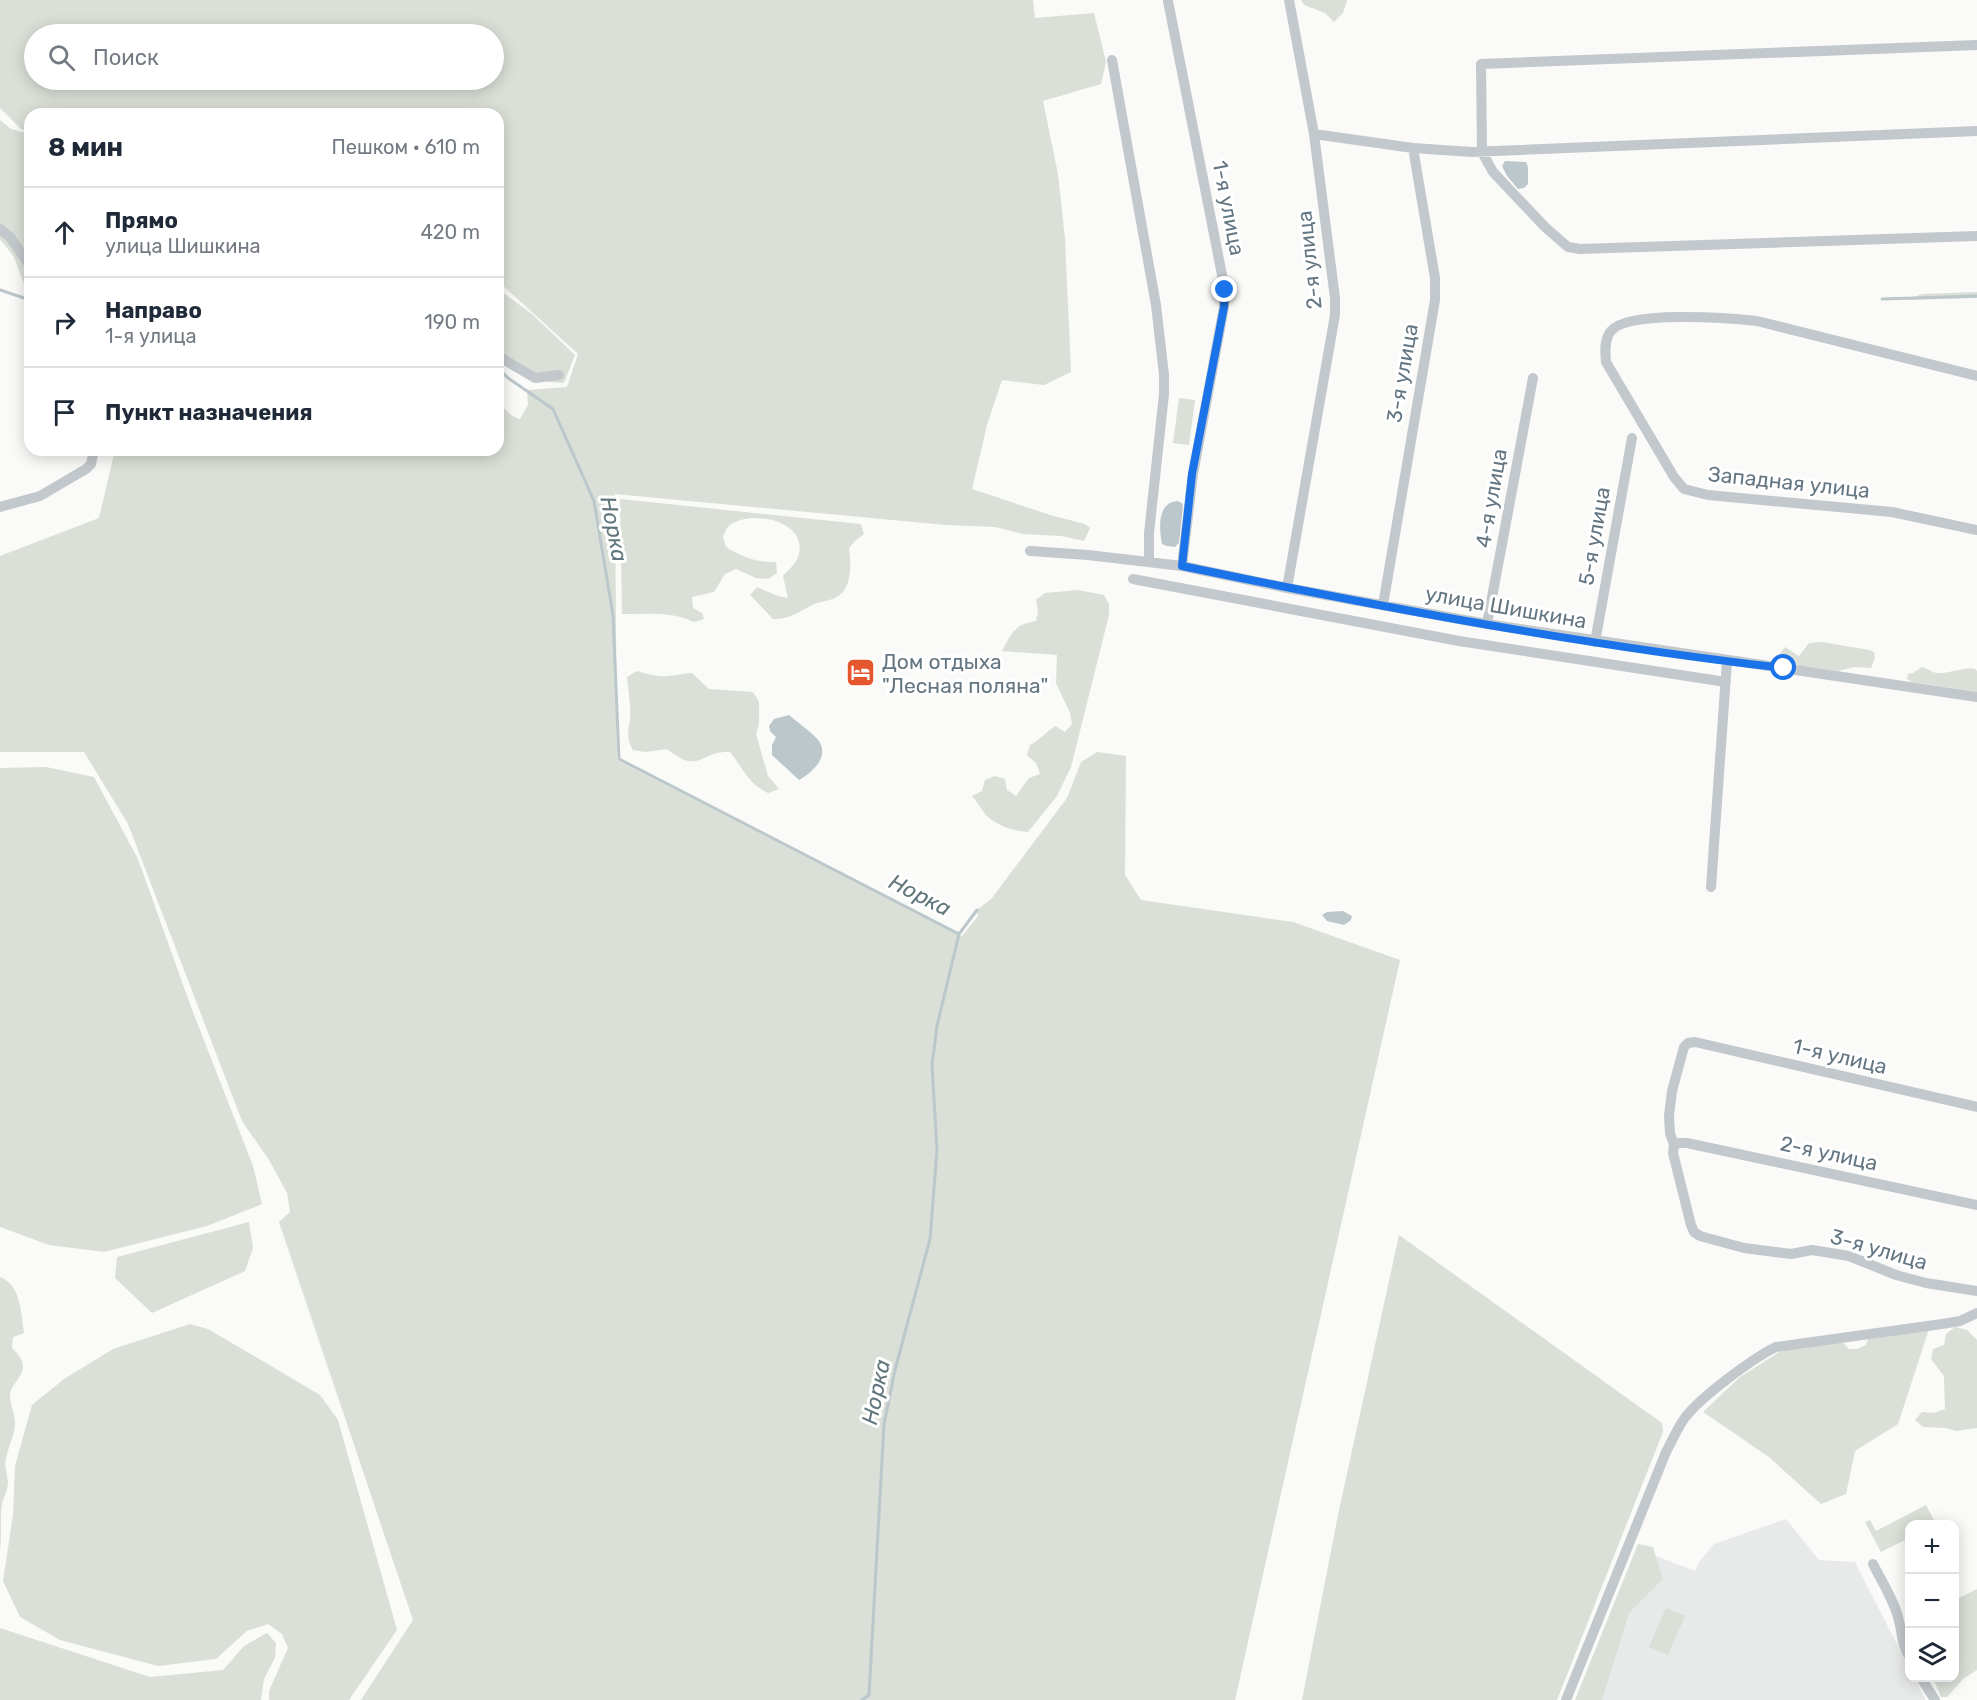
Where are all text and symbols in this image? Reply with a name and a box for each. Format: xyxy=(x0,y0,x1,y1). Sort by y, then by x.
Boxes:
search box xyxy=(24,24,504,90)
icon: search xyxy=(45,41,78,74)
text: Поиск xyxy=(93,44,159,71)
text: 8 мин xyxy=(48,132,123,163)
text: Пешком · 610 m xyxy=(331,135,480,159)
street label: 1-я улица xyxy=(1208,158,1250,258)
text: Прямо xyxy=(105,207,178,234)
street label: 2-я улица xyxy=(1291,209,1327,311)
icon: ahead xyxy=(48,216,81,249)
text: 420 m xyxy=(420,220,480,244)
text: улица Шишкина xyxy=(105,234,261,258)
route end xyxy=(1211,276,1237,302)
text: Направо xyxy=(105,297,202,324)
icon: right xyxy=(48,306,81,339)
text: 190 m xyxy=(424,310,480,334)
street label: 3-я улица xyxy=(1381,322,1423,424)
text: 1-я улица xyxy=(105,324,197,348)
icon: arrive xyxy=(48,396,81,429)
text: Пункт назначения xyxy=(105,399,313,426)
street label: 4-я улица xyxy=(1470,446,1512,550)
street label: Западная улица xyxy=(1707,461,1871,503)
street label: 5-я улица xyxy=(1573,485,1615,587)
water label: Норка xyxy=(594,494,634,564)
street label: улица Шишкина xyxy=(1423,581,1589,633)
place label: Дом отдыха "Лесная поляна" xyxy=(882,649,1048,698)
route start xyxy=(1770,654,1796,680)
hotel icon: Дом отдыха "Лесная поляна" xyxy=(845,657,877,689)
water label: Норка xyxy=(885,868,956,922)
street label: 1-я улица xyxy=(1790,1033,1890,1079)
street label: 2-я улица xyxy=(1778,1130,1880,1176)
street label: 3-я улица xyxy=(1828,1223,1930,1275)
water label: Норка xyxy=(856,1357,896,1427)
map controls xyxy=(1905,1520,1959,1682)
button: + xyxy=(1905,1520,1959,1574)
button: − xyxy=(1905,1574,1959,1628)
button: layers xyxy=(1905,1628,1959,1682)

